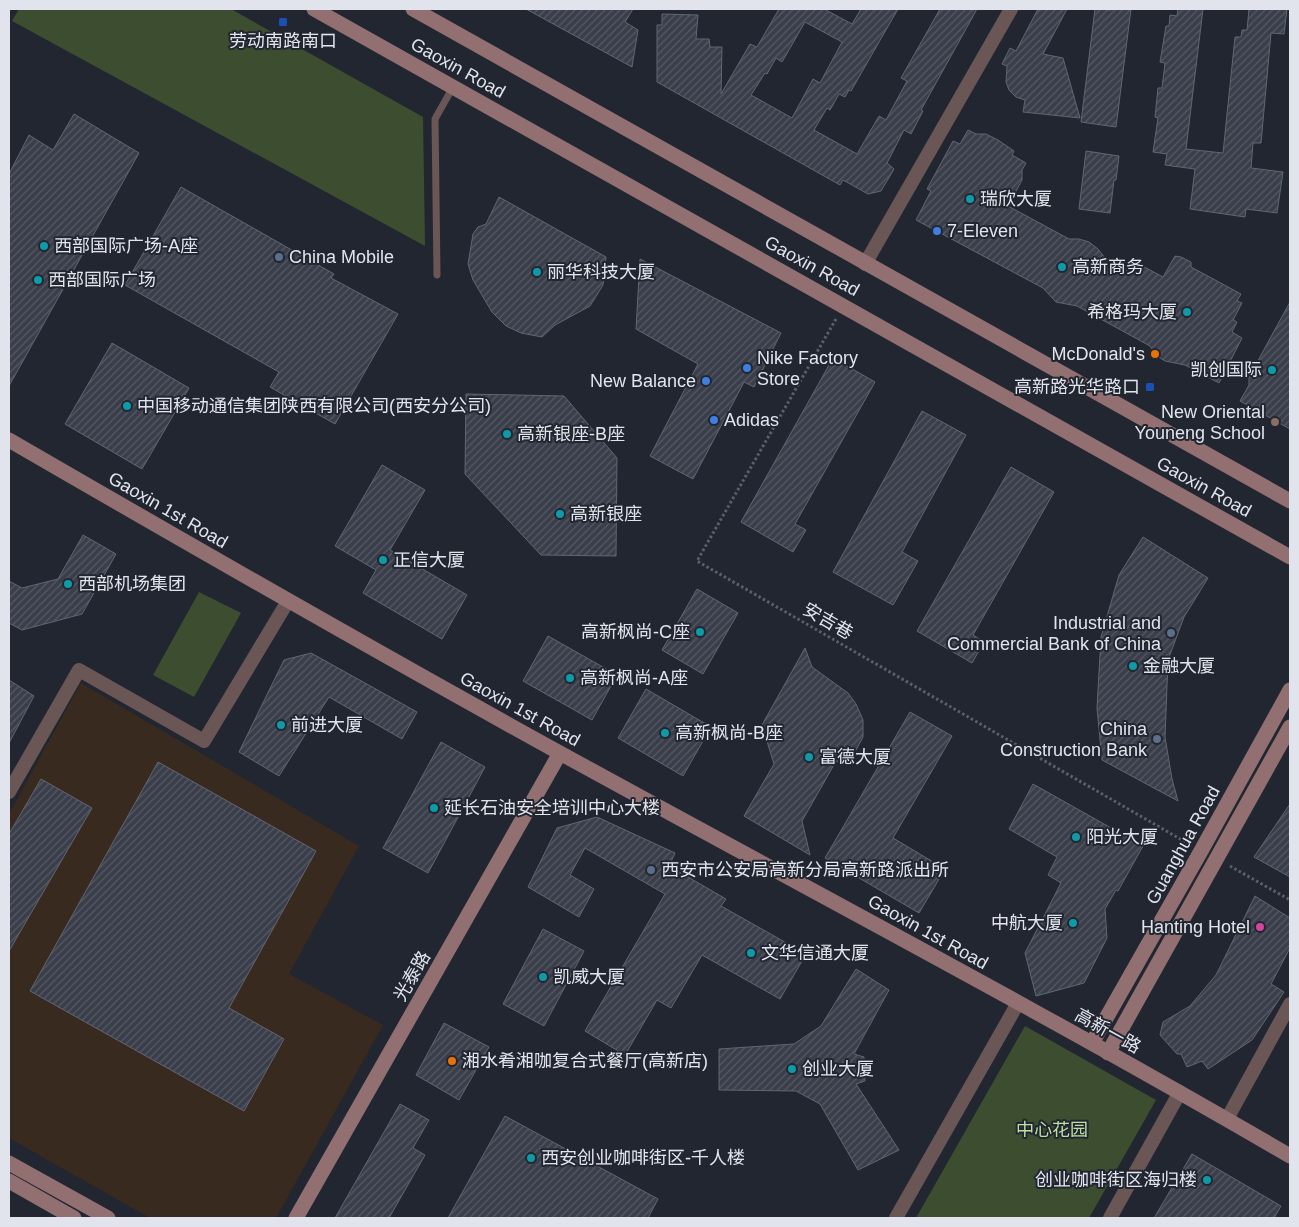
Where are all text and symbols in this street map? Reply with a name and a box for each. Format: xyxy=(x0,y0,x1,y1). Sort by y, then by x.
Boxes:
marker: 劳动南路南口 xyxy=(277,16,289,28)
place label: 劳动南路南口 xyxy=(229,31,337,51)
street label: Gaoxin Road xyxy=(407,34,509,102)
place label: 瑞欣大厦 xyxy=(980,189,1052,209)
marker: 瑞欣大厦 xyxy=(964,193,976,205)
place label: 7-Eleven xyxy=(947,221,1018,241)
marker: 7-Eleven xyxy=(931,225,943,237)
street label: Gaoxin Road xyxy=(761,232,863,300)
place label: 西部国际广场-A座 xyxy=(54,236,198,256)
marker: 西部国际广场-A座 xyxy=(38,240,50,252)
place label: China Mobile xyxy=(289,247,394,267)
marker: China Mobile xyxy=(273,251,285,263)
place label: 高新商务 xyxy=(1072,257,1144,277)
marker: 高新商务 xyxy=(1056,261,1068,273)
place label: 丽华科技大厦 xyxy=(547,262,655,282)
marker: 丽华科技大厦 xyxy=(531,266,543,278)
place label: 西部国际广场 xyxy=(48,270,156,290)
marker: 西部国际广场 xyxy=(32,274,44,286)
place label: 希格玛大厦 xyxy=(1087,302,1177,322)
marker: 希格玛大厦 xyxy=(1181,306,1193,318)
place label: McDonald's xyxy=(1052,344,1145,364)
place label: Nike Factory Store xyxy=(757,348,858,389)
marker: McDonald's xyxy=(1149,348,1161,360)
place label: 凯创国际 xyxy=(1190,360,1262,380)
marker: Nike Factory Store xyxy=(741,362,753,374)
marker: 凯创国际 xyxy=(1266,364,1278,376)
place label: New Balance xyxy=(590,371,696,391)
marker: New Balance xyxy=(700,375,712,387)
place label: 高新路光华路口 xyxy=(1014,377,1140,397)
marker: 高新路光华路口 xyxy=(1144,381,1156,393)
place label: 中国移动通信集团陕西有限公司(西安分公司) xyxy=(137,396,491,416)
marker: 中国移动通信集团陕西有限公司(西安分公司) xyxy=(121,400,133,412)
place label: New Oriental Youneng School xyxy=(1135,402,1265,443)
place label: Adidas xyxy=(724,410,779,430)
marker: Adidas xyxy=(708,414,720,426)
marker: New Oriental Youneng School xyxy=(1269,416,1281,428)
place label: 高新银座-B座 xyxy=(517,424,625,444)
marker: 高新银座-B座 xyxy=(501,428,513,440)
street label: Gaoxin Road xyxy=(1153,453,1255,521)
street label: Gaoxin 1st Road xyxy=(105,468,231,552)
place label: 高新银座 xyxy=(570,504,642,524)
marker: 高新银座 xyxy=(554,508,566,520)
place label: 正信大厦 xyxy=(393,550,465,570)
marker: 正信大厦 xyxy=(377,554,389,566)
place label: 西部机场集团 xyxy=(78,574,186,594)
marker: 西部机场集团 xyxy=(62,578,74,590)
street label: 安吉巷 xyxy=(800,599,856,643)
place label: Industrial and Commercial Bank of China xyxy=(947,613,1162,654)
place label: 高新枫尚-C座 xyxy=(581,622,690,642)
marker: 高新枫尚-C座 xyxy=(694,626,706,638)
marker: Industrial and Commercial Bank of China xyxy=(1165,627,1177,639)
place label: 金融大厦 xyxy=(1143,656,1215,676)
marker: 金融大厦 xyxy=(1127,660,1139,672)
street label: Gaoxin 1st Road xyxy=(457,668,583,750)
place label: 高新枫尚-A座 xyxy=(580,668,688,688)
marker: 高新枫尚-A座 xyxy=(564,672,576,684)
place label: 前进大厦 xyxy=(291,715,363,735)
marker: 前进大厦 xyxy=(275,719,287,731)
place label: China Construction Bank xyxy=(1000,719,1148,760)
place label: 高新枫尚-B座 xyxy=(675,723,783,743)
marker: 高新枫尚-B座 xyxy=(659,727,671,739)
marker: China Construction Bank xyxy=(1151,733,1163,745)
place label: 富德大厦 xyxy=(819,747,891,767)
marker: 富德大厦 xyxy=(803,751,815,763)
street label: Guanghua Road xyxy=(1142,782,1224,908)
place label: 延长石油安全培训中心大楼 xyxy=(444,798,660,818)
marker: 延长石油安全培训中心大楼 xyxy=(428,802,440,814)
place label: 阳光大厦 xyxy=(1086,827,1158,847)
marker: 阳光大厦 xyxy=(1070,831,1082,843)
place label: 西安市公安局高新分局高新路派出所 xyxy=(661,860,949,880)
marker: 西安市公安局高新分局高新路派出所 xyxy=(645,864,657,876)
street label: Gaoxin 1st Road xyxy=(865,891,991,973)
place label: 中航大厦 xyxy=(991,913,1063,933)
marker: 中航大厦 xyxy=(1067,917,1079,929)
place label: Hanting Hotel xyxy=(1141,917,1250,937)
marker: Hanting Hotel xyxy=(1254,921,1266,933)
place label: 文华信通大厦 xyxy=(761,943,869,963)
marker: 文华信通大厦 xyxy=(745,947,757,959)
street label: 光泰路 xyxy=(390,948,434,1004)
place label: 凯威大厦 xyxy=(553,967,625,987)
marker: 凯威大厦 xyxy=(537,971,549,983)
street label: 高新一路 xyxy=(1072,1005,1144,1057)
place label: 湘水肴湘咖复合式餐厅(高新店) xyxy=(462,1051,708,1071)
marker: 湘水肴湘咖复合式餐厅(高新店) xyxy=(446,1055,458,1067)
place label: 创业大厦 xyxy=(802,1059,874,1079)
marker: 创业大厦 xyxy=(786,1063,798,1075)
park label: 中心花园 xyxy=(1016,1120,1088,1140)
place label: 西安创业咖啡街区-千人楼 xyxy=(541,1148,745,1168)
marker: 西安创业咖啡街区-千人楼 xyxy=(525,1152,537,1164)
place label: 创业咖啡街区海归楼 xyxy=(1035,1170,1197,1190)
marker: 创业咖啡街区海归楼 xyxy=(1201,1174,1213,1186)

